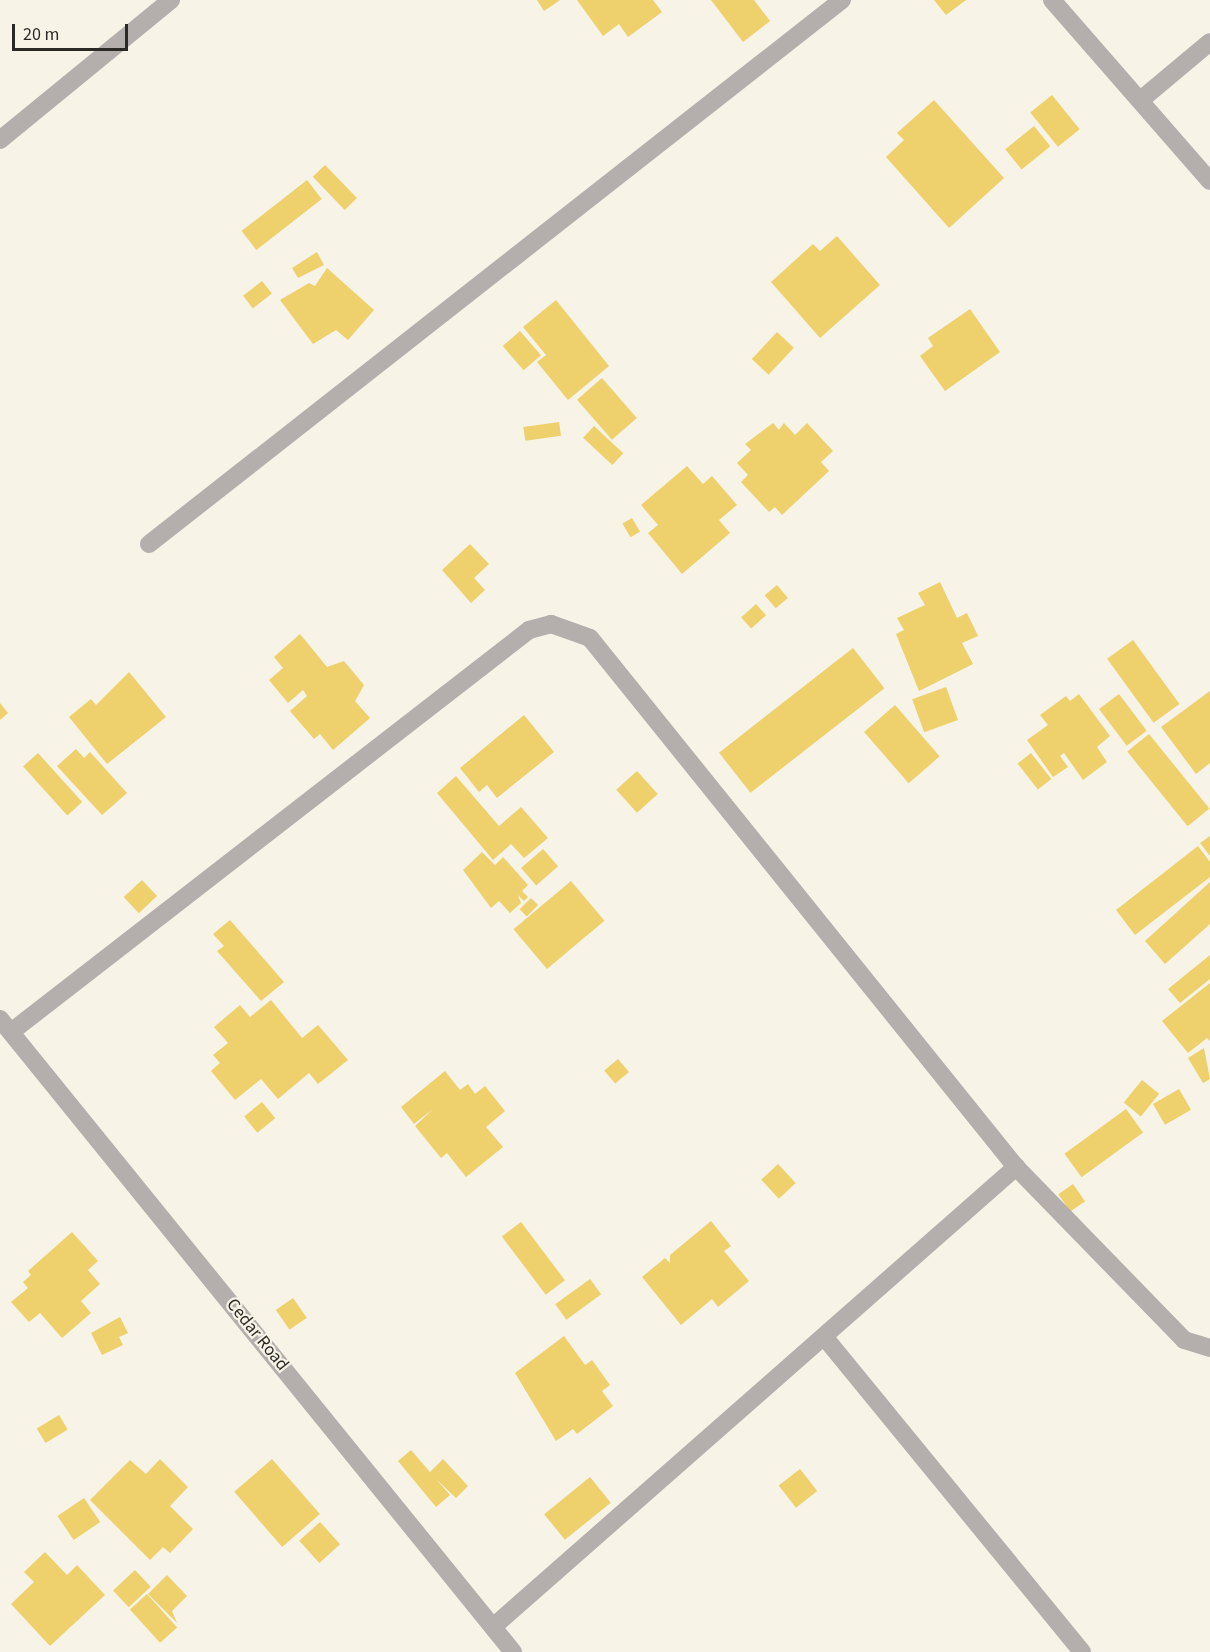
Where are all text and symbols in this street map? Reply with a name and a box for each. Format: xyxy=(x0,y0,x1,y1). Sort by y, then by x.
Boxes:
scale bar xyxy=(15,12,130,50)
text: 20 m xyxy=(23,22,59,47)
street label: Cedar Road xyxy=(221,1294,293,1376)

